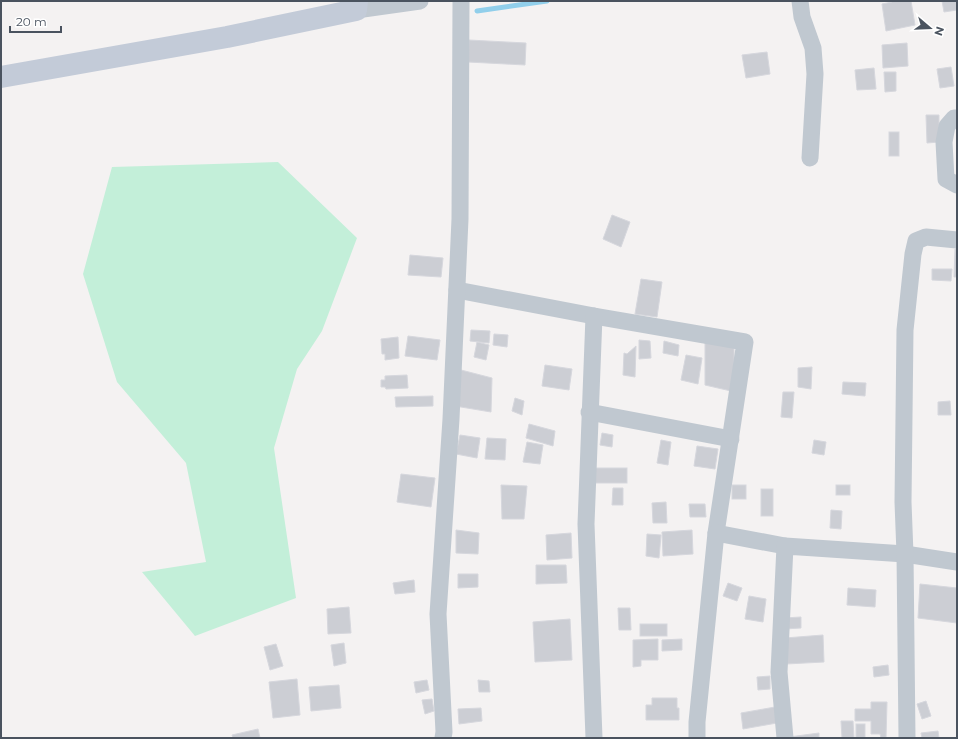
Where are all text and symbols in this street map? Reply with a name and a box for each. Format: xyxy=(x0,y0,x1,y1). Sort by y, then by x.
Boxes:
scale bar xyxy=(10,8,61,34)
north arrow xyxy=(910,8,950,48)
text: 20 m xyxy=(16,14,47,29)
text: N xyxy=(931,25,948,38)

